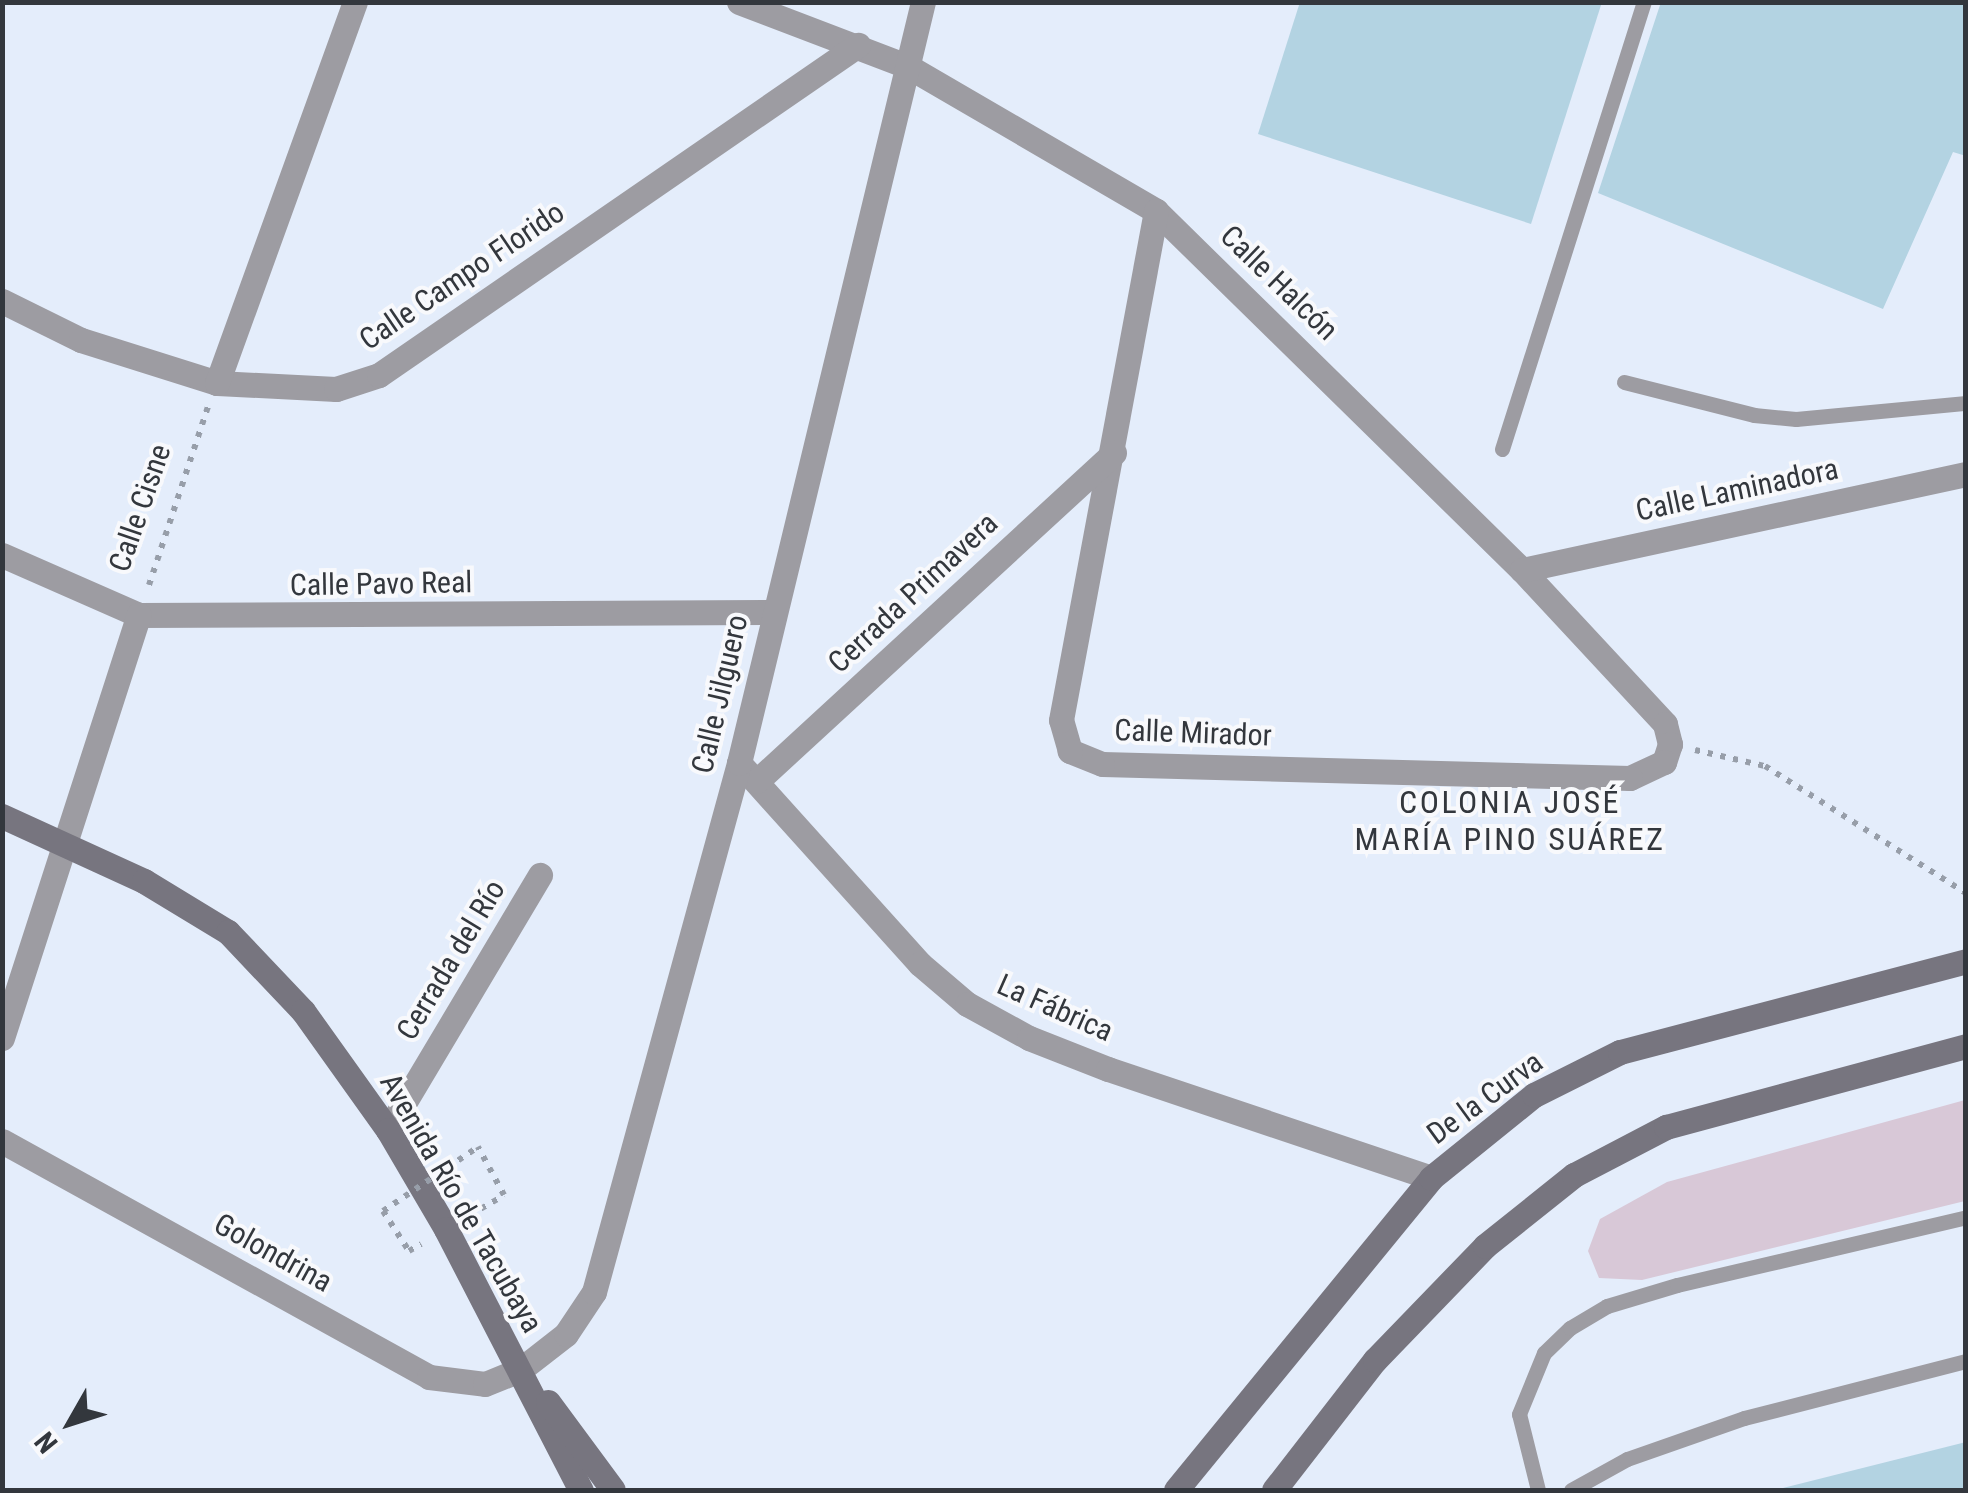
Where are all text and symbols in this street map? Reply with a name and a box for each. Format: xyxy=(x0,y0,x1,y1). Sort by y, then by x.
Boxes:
street label: Calle Campo Florido xyxy=(353,194,571,358)
street label: Calle Halcón xyxy=(1213,218,1345,348)
street label: Calle Cisne xyxy=(101,440,179,576)
street label: Calle Laminadora xyxy=(1633,451,1841,529)
street label: Cerrada Primavera xyxy=(821,505,1005,681)
street label: Calle Pavo Real xyxy=(289,564,473,604)
street label: Calle Jilguero xyxy=(684,611,756,777)
street label: Calle Mirador xyxy=(1114,712,1272,754)
district label: COLONIA JOSÉ MARÍA PINO SUÁREZ xyxy=(1355,784,1665,859)
street label: Cerrada del Río xyxy=(389,874,513,1046)
street label: La Fábrica xyxy=(992,967,1118,1049)
street label: De la Curva xyxy=(1420,1044,1550,1152)
street label: Avenida Río de Tacubaya xyxy=(372,1067,550,1339)
street label: Golondrina xyxy=(208,1206,338,1300)
north arrow xyxy=(20,1373,120,1473)
text: N xyxy=(28,1425,65,1459)

